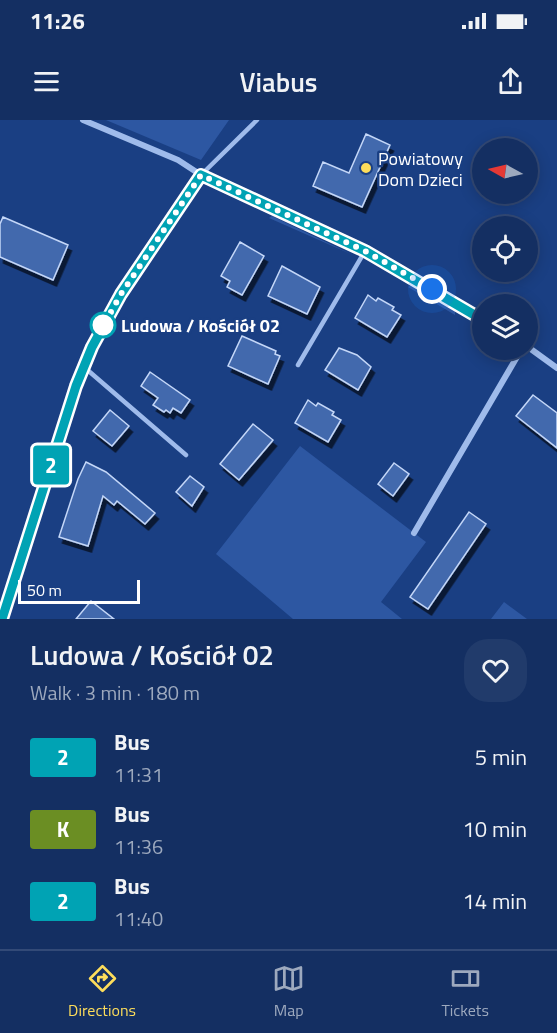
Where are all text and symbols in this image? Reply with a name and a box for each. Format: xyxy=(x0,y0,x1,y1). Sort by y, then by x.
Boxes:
text: 11:26 xyxy=(30,4,85,38)
text: Viabus xyxy=(239,61,318,102)
icon: menu xyxy=(30,65,63,98)
icon: share xyxy=(494,65,527,98)
north arrow xyxy=(472,138,538,204)
map controls xyxy=(472,138,538,360)
place label: Powiatowy Dom Dzieci xyxy=(378,145,463,193)
marker: Powiatowy Dom Dzieci xyxy=(359,161,373,175)
button: locate xyxy=(472,216,538,282)
your location xyxy=(417,274,447,304)
button: layers xyxy=(472,294,538,360)
marker: Ludowa / Kościół 02 xyxy=(90,312,116,338)
place label: Ludowa / Kościół 02 xyxy=(121,312,280,339)
line badge: 2 xyxy=(32,446,70,484)
text: 2 xyxy=(45,449,57,481)
scale bar xyxy=(18,577,140,604)
text: 50 m xyxy=(27,578,62,602)
text: Ludowa / Kościół 02 xyxy=(30,633,274,676)
button: heart xyxy=(464,639,527,702)
text: Walk · 3 min · 180 m xyxy=(30,677,200,708)
text: Bus xyxy=(114,725,150,759)
text: 5 min xyxy=(475,740,527,774)
text: 2 xyxy=(57,741,69,773)
text: 11:31 xyxy=(114,759,163,790)
text: Bus xyxy=(114,797,150,831)
text: 10 min xyxy=(462,812,527,846)
text: K xyxy=(57,813,69,845)
text: 11:36 xyxy=(114,831,163,862)
text: Bus xyxy=(114,869,150,903)
text: 14 min xyxy=(462,884,527,918)
text: 2 xyxy=(57,885,69,917)
text: 11:40 xyxy=(114,903,163,934)
tab: Directions xyxy=(68,962,136,1022)
tab: Map xyxy=(272,962,305,1022)
tab: Tickets xyxy=(441,962,489,1022)

